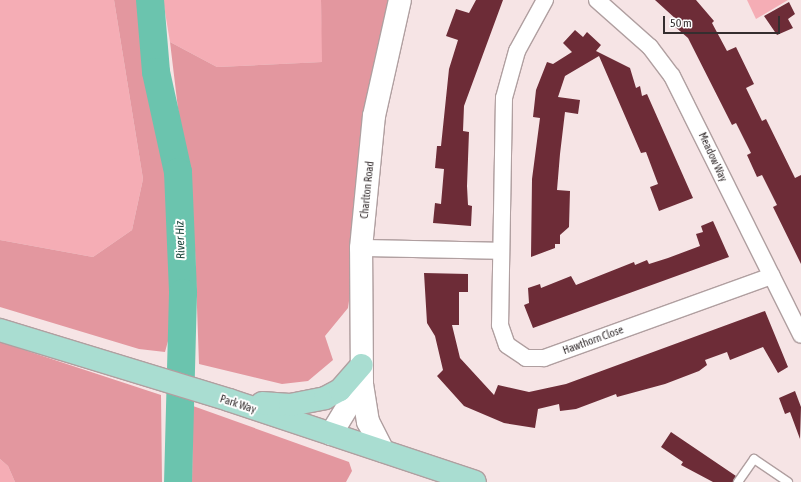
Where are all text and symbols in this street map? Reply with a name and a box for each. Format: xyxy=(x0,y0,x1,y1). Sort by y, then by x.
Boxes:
scale bar xyxy=(665,8,782,34)
text: 50 m xyxy=(670,16,692,30)
street label: Meadow Way xyxy=(696,130,730,184)
street label: Charlton Road xyxy=(357,161,377,219)
water label: River Hiz xyxy=(173,221,189,259)
street label: Hawthorn Close xyxy=(561,323,625,357)
street label: Park Way xyxy=(218,392,258,416)

